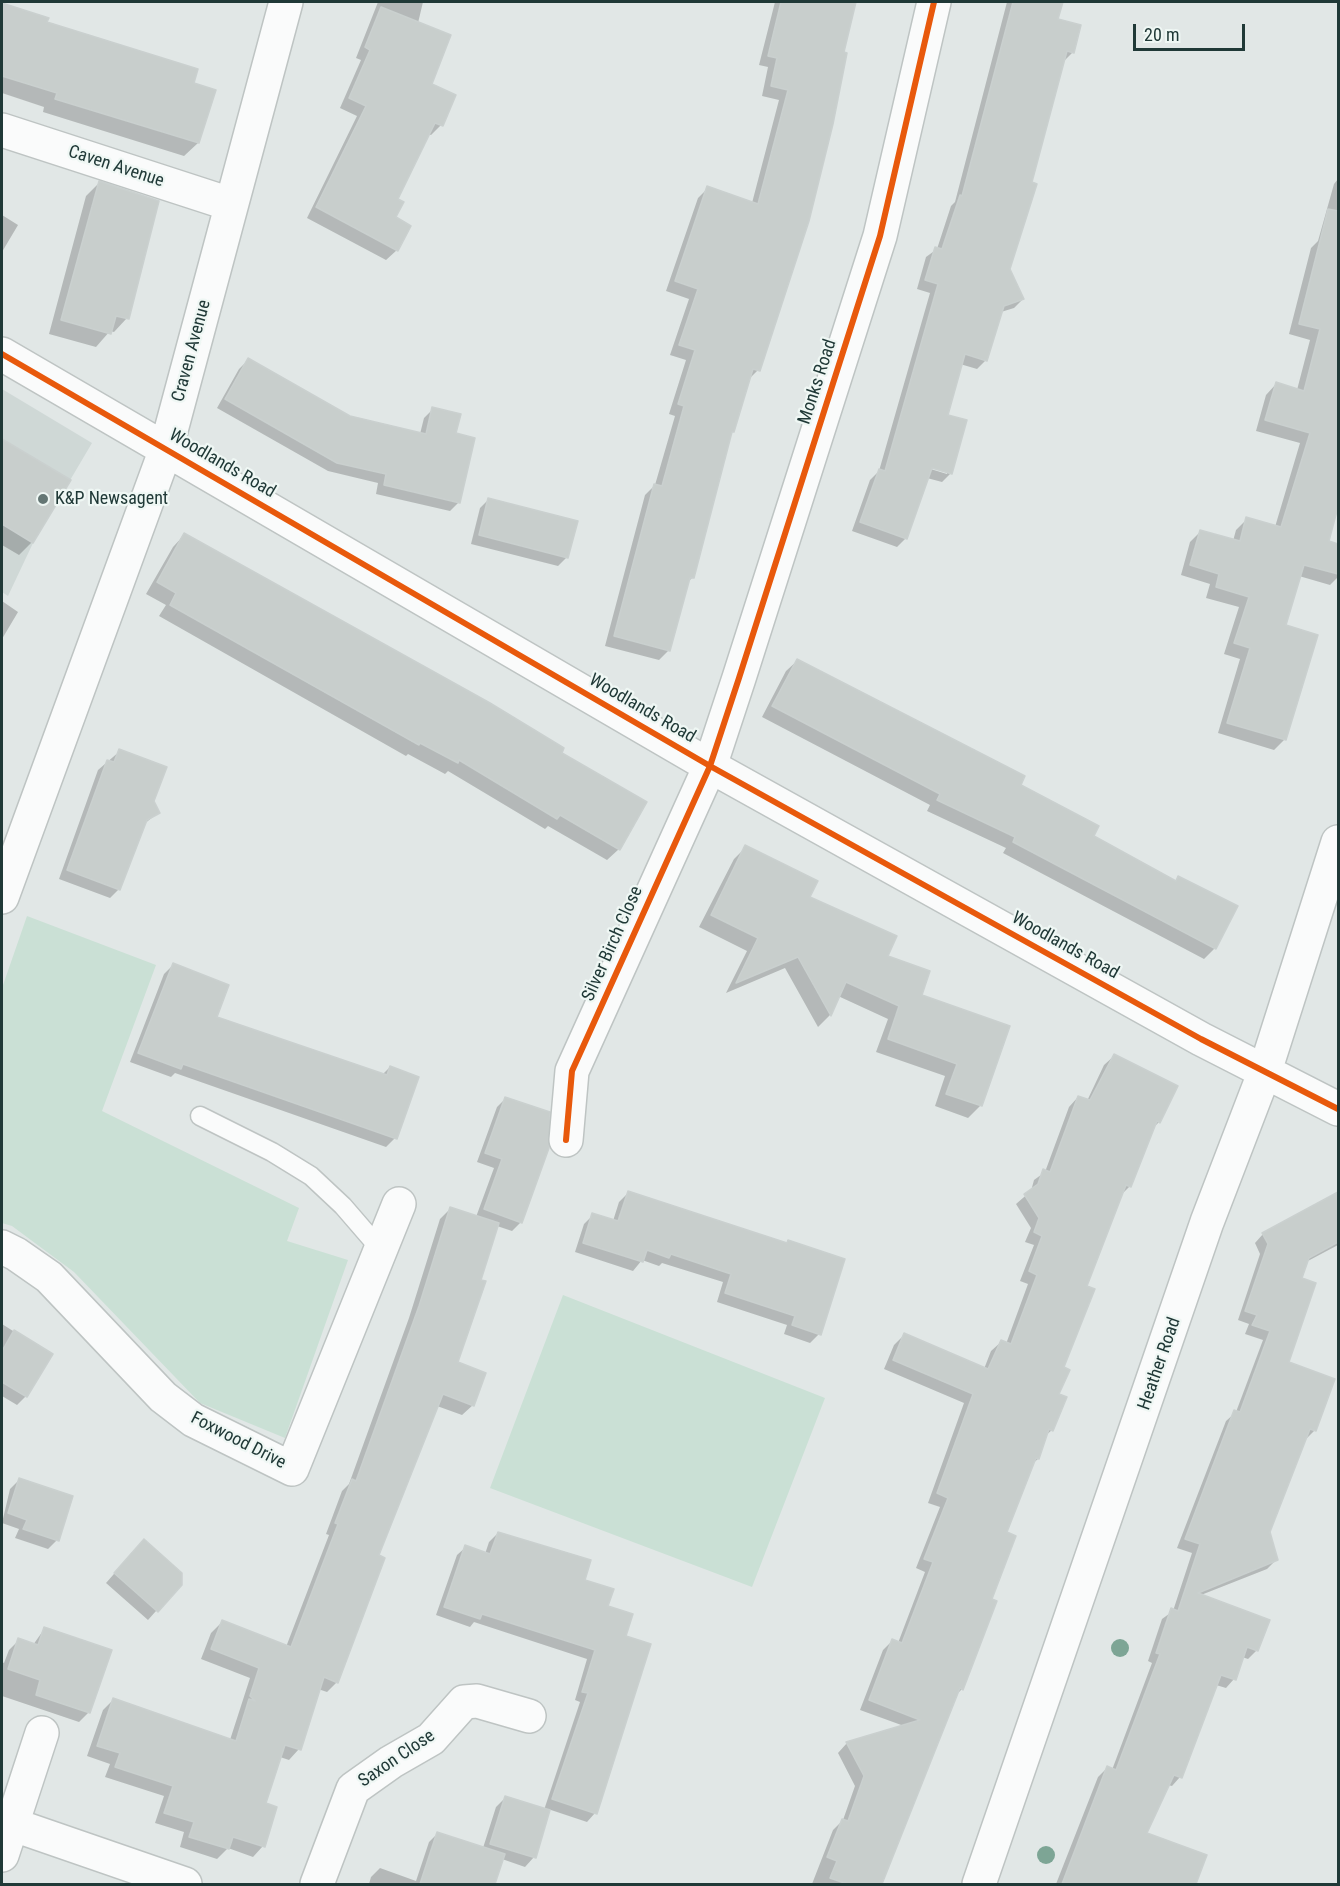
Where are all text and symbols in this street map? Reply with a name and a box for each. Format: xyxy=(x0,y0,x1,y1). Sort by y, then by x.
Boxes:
scale bar xyxy=(1136,12,1248,50)
text: 20 m xyxy=(1144,24,1179,45)
street label: Caven Avenue xyxy=(65,141,167,193)
street label: Craven Avenue xyxy=(168,298,216,404)
street label: Monks Road xyxy=(794,337,842,427)
street label: Woodlands Road xyxy=(165,425,279,503)
place label: K&P Newsagent xyxy=(55,488,168,510)
marker: K&P Newsagent xyxy=(36,492,50,506)
street label: Woodlands Road xyxy=(585,670,699,748)
street label: Silver Birch Close xyxy=(578,883,648,1005)
street label: Woodlands Road xyxy=(1008,908,1122,984)
street label: Heather Road xyxy=(1134,1315,1186,1413)
street label: Foxwood Drive xyxy=(187,1408,289,1474)
street label: Saxon Close xyxy=(355,1726,439,1792)

